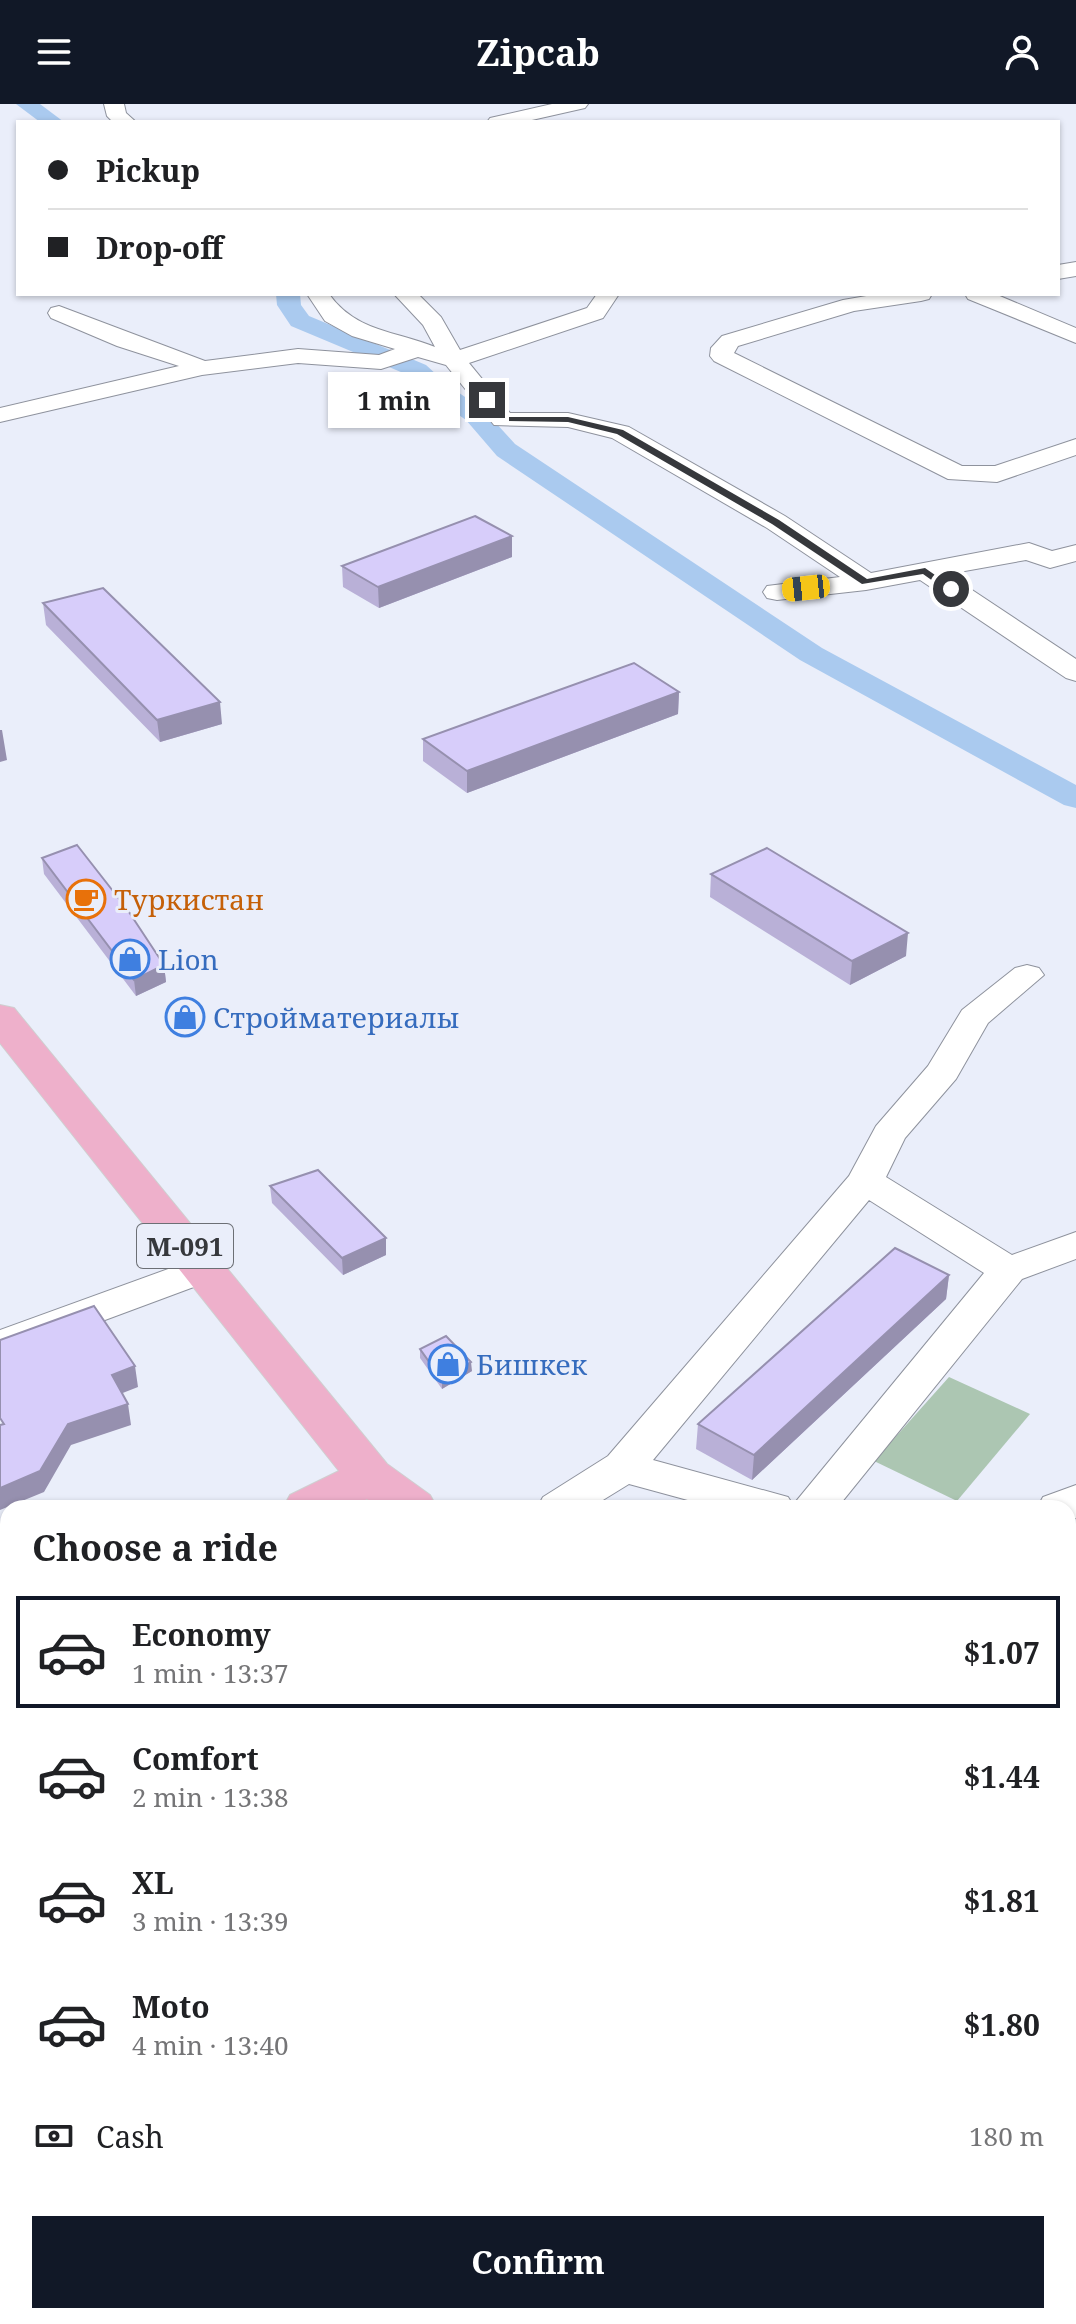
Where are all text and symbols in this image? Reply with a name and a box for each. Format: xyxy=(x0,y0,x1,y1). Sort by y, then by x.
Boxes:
text: Zipcab xyxy=(476,28,600,77)
icon: menu xyxy=(32,30,76,74)
icon: person xyxy=(1000,30,1044,74)
text: Pickup xyxy=(96,150,200,191)
text: Drop-off xyxy=(96,227,223,268)
callout: 1 min xyxy=(327,372,459,428)
text: 1 min xyxy=(357,382,431,418)
route end xyxy=(469,382,505,418)
route start xyxy=(933,571,969,607)
car xyxy=(781,574,831,602)
cafe icon: Туркистан xyxy=(65,878,107,920)
place label: Туркистан xyxy=(114,880,264,918)
shop icon: Lion xyxy=(109,938,151,980)
place label: Lion xyxy=(158,940,219,978)
shop icon: Стройматериалы xyxy=(164,996,206,1038)
place label: Стройматериалы xyxy=(213,998,460,1036)
road number: М-091 xyxy=(137,1224,233,1268)
shop icon: Бишкек xyxy=(427,1343,469,1385)
place label: Бишкек xyxy=(476,1345,587,1383)
text: Choose a ride xyxy=(32,1523,278,1572)
text: Economy xyxy=(132,1614,271,1655)
icon: car xyxy=(36,1616,108,1688)
text: $1.07 xyxy=(963,1632,1040,1673)
text: 1 min · 13:37 xyxy=(132,1655,289,1691)
text: Comfort xyxy=(132,1738,259,1779)
icon: car xyxy=(36,1740,108,1812)
text: $1.44 xyxy=(963,1756,1040,1797)
text: 2 min · 13:38 xyxy=(132,1779,289,1815)
text: XL xyxy=(132,1862,174,1903)
icon: car xyxy=(36,1864,108,1936)
text: $1.81 xyxy=(963,1880,1040,1921)
text: 3 min · 13:39 xyxy=(132,1903,289,1939)
text: Moto xyxy=(132,1986,210,2027)
icon: car xyxy=(36,1988,108,2060)
text: $1.80 xyxy=(963,2004,1040,2045)
text: 4 min · 13:40 xyxy=(132,2027,289,2063)
icon: cash xyxy=(32,2114,76,2158)
text: Cash xyxy=(96,2116,164,2157)
text: 180 m xyxy=(969,2118,1044,2154)
button: Confirm xyxy=(32,2216,1044,2308)

